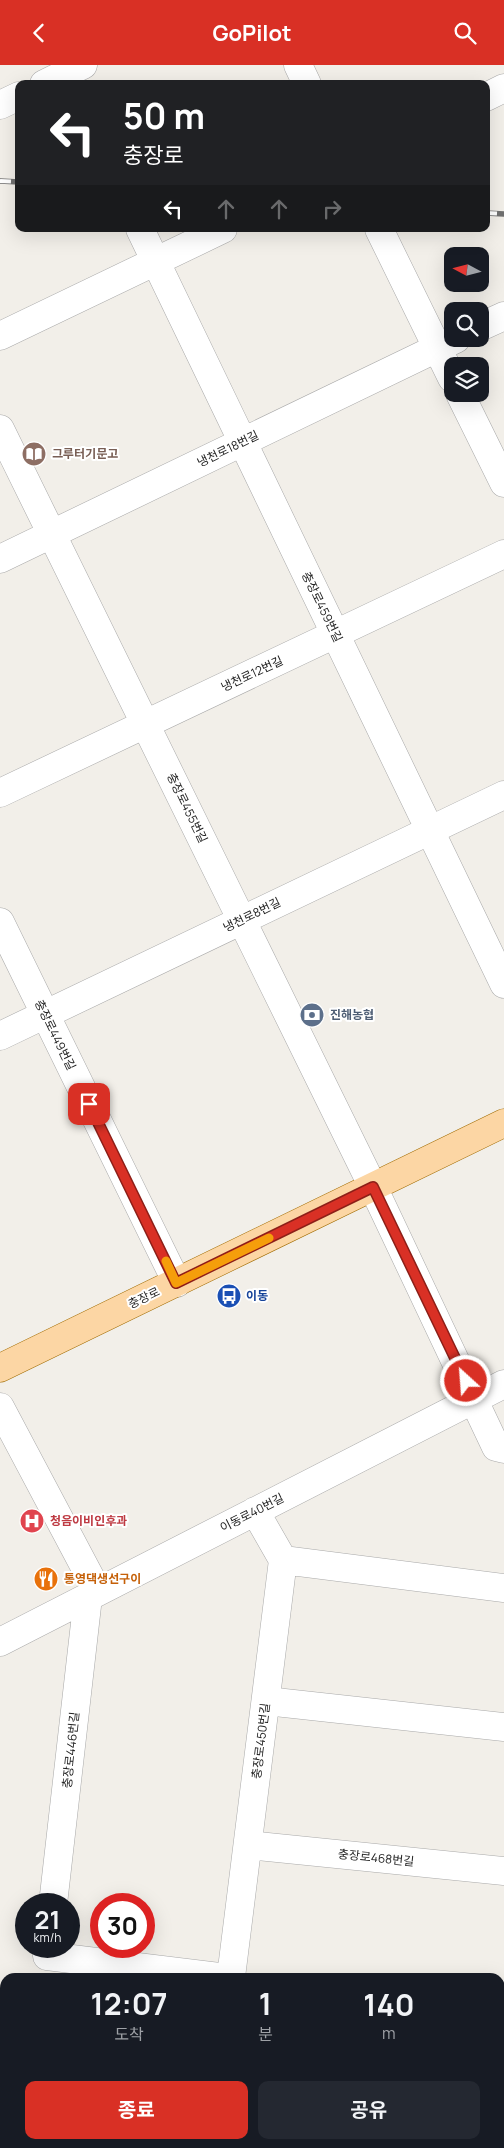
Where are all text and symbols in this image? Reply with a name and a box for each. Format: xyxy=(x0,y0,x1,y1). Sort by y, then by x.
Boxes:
text: GoPilot xyxy=(212,18,292,48)
icon: back xyxy=(25,19,53,47)
icon: search xyxy=(451,19,479,47)
text: 50 m xyxy=(123,92,205,140)
icon: left xyxy=(40,100,105,165)
text: 충장로 xyxy=(123,140,184,170)
icon: left xyxy=(159,195,187,223)
icon: ahead xyxy=(212,195,240,223)
icon: ahead xyxy=(265,195,293,223)
icon: right xyxy=(318,195,346,223)
north arrow xyxy=(444,247,489,293)
map controls xyxy=(444,247,489,402)
button: search xyxy=(444,302,489,347)
button: layers xyxy=(444,357,489,402)
street label: 냉천로18번길 xyxy=(194,426,262,471)
library icon: 그루터기문고 xyxy=(21,441,47,467)
place label: 그루터기문고 xyxy=(52,445,118,462)
street label: 충장로459번길 xyxy=(298,569,347,645)
street label: 냉천로12번길 xyxy=(218,652,286,695)
street label: 충장로455번길 xyxy=(163,770,212,846)
street label: 냉천로8번길 xyxy=(220,893,283,936)
street label: 충장로449번길 xyxy=(31,997,80,1073)
bank icon: 진해농협 xyxy=(299,1002,325,1028)
place label: 진해농협 xyxy=(330,1006,374,1023)
pin xyxy=(68,1083,110,1125)
icon: arrive xyxy=(75,1090,103,1118)
street label: 충장로 xyxy=(125,1283,162,1312)
bus stop icon: 이동 xyxy=(216,1283,242,1309)
place label: 이동 xyxy=(246,1287,268,1304)
position arrow xyxy=(439,1354,491,1406)
street label: 이동로40번길 xyxy=(217,1489,287,1536)
hospital icon: 청음이비인후과 xyxy=(19,1508,45,1534)
place label: 청음이비인후과 xyxy=(50,1512,127,1529)
restaurant icon: 통영댁생선구이 xyxy=(33,1566,59,1592)
place label: 통영댁생선구이 xyxy=(64,1570,141,1587)
street label: 충장로450번길 xyxy=(247,1702,274,1780)
street label: 충장로446번길 xyxy=(58,1711,83,1789)
street label: 충장로468번길 xyxy=(337,1845,415,1870)
speed limit sign: 30 xyxy=(90,1893,155,1958)
text: 21 xyxy=(35,1902,60,1937)
text: km/h xyxy=(34,1929,61,1946)
text: 12:07 xyxy=(91,1983,168,2024)
text: 1 xyxy=(259,1983,272,2024)
text: 140 xyxy=(363,1984,414,2025)
text: m xyxy=(382,2022,396,2044)
text: 도착 xyxy=(114,2023,144,2045)
text: 분 xyxy=(258,2023,273,2045)
button: 종료 xyxy=(25,2081,248,2139)
button: 공유 xyxy=(258,2081,480,2139)

